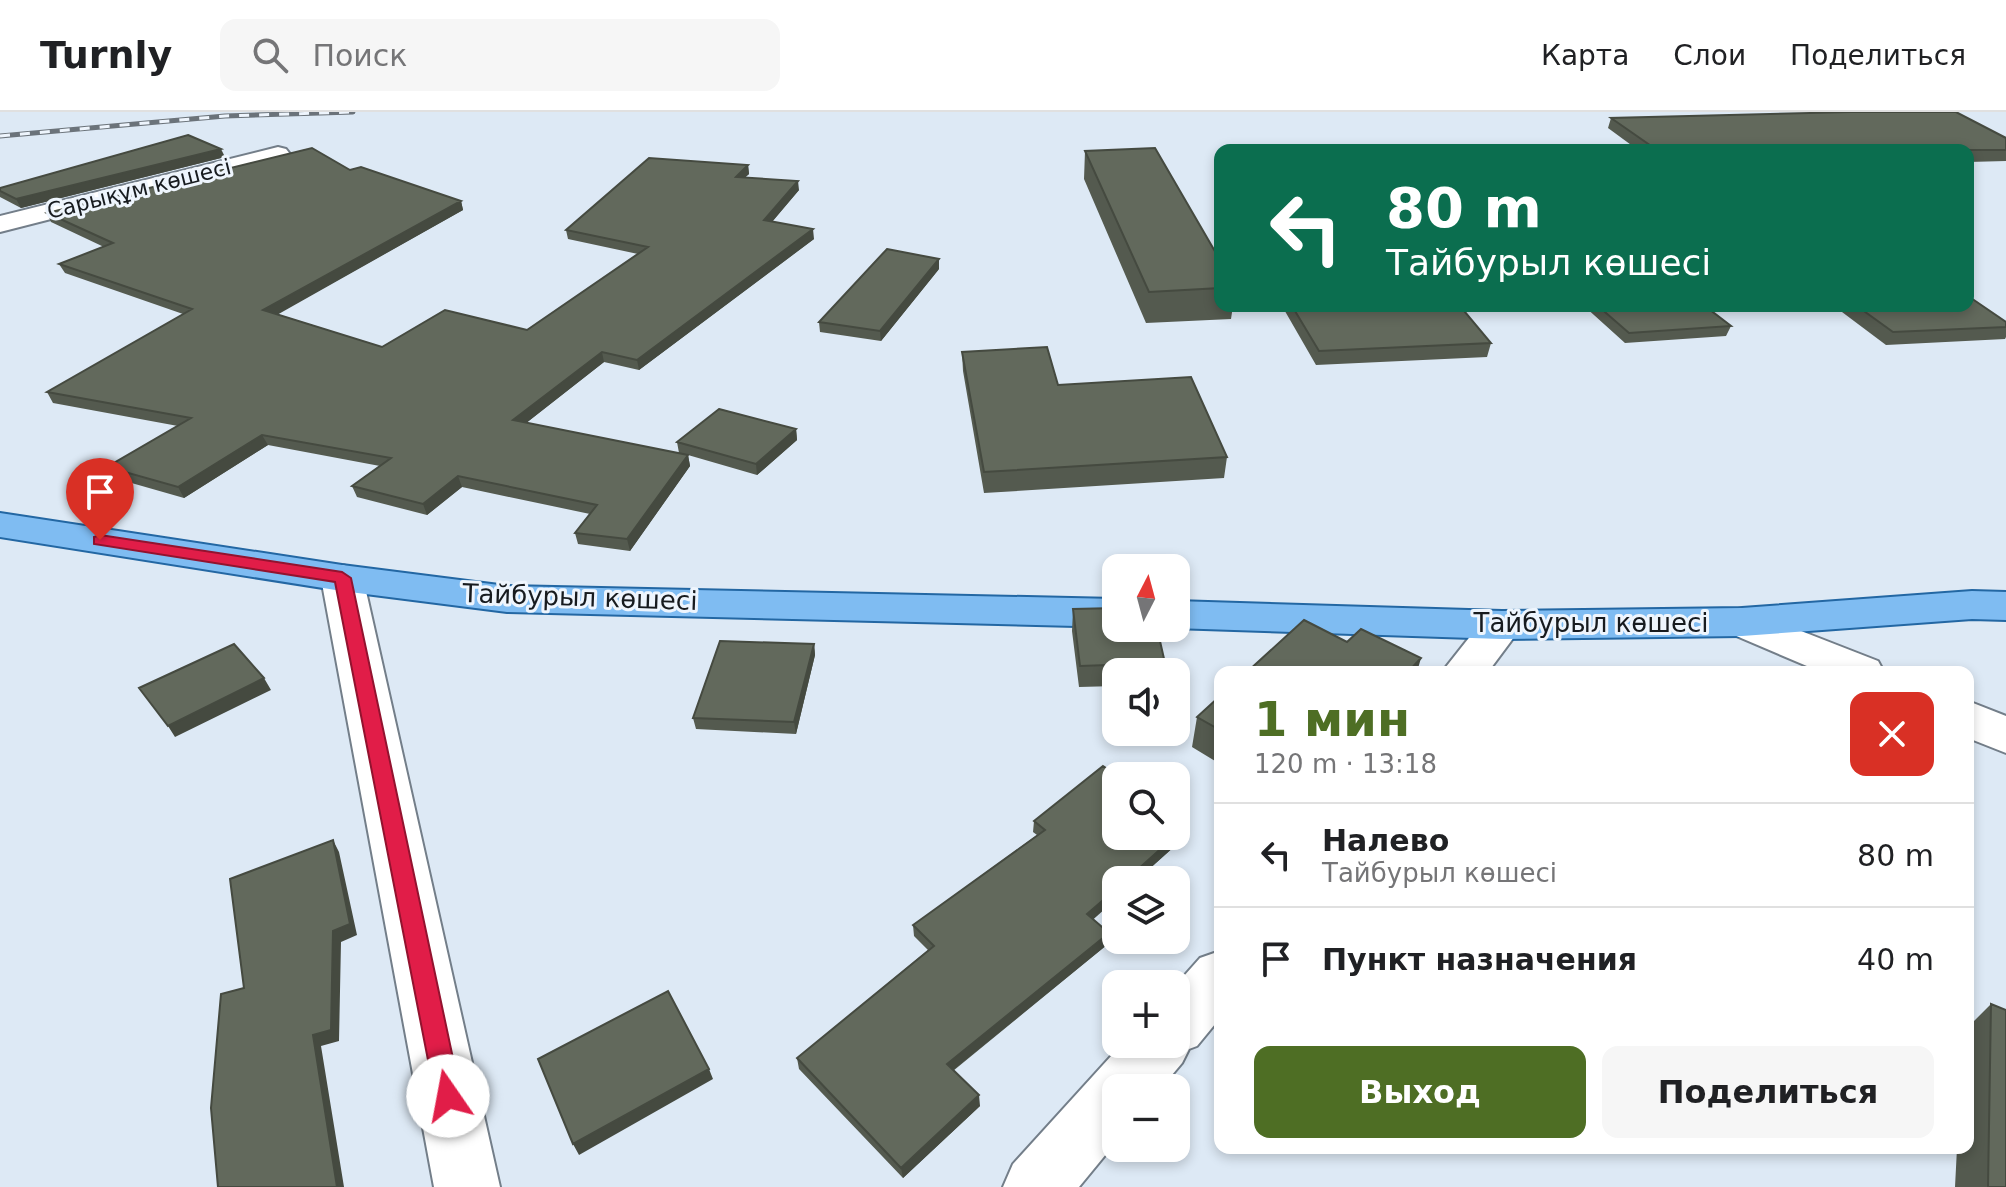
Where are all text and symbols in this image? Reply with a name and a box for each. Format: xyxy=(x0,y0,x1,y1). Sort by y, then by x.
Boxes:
search box xyxy=(220,19,780,91)
text: Turnly xyxy=(40,33,172,77)
icon: search xyxy=(248,33,292,77)
text: Поиск xyxy=(312,38,407,73)
text: Карта xyxy=(1541,39,1629,72)
text: Слои xyxy=(1673,39,1746,72)
text: Поделиться xyxy=(1790,39,1966,72)
street label: Сарықұм көшесі xyxy=(44,154,234,224)
text: 80 m xyxy=(1386,175,1542,240)
icon: left xyxy=(1254,176,1358,280)
text: Тайбурыл көшесі xyxy=(1386,242,1711,283)
pin xyxy=(66,458,134,540)
icon: arrive xyxy=(78,470,122,514)
north arrow xyxy=(1102,554,1190,642)
map controls xyxy=(1102,554,1190,1162)
street label: Тайбурыл көшесі xyxy=(461,578,698,616)
street label: Тайбурыл көшесі xyxy=(1473,608,1708,638)
button: sound xyxy=(1102,658,1190,746)
text: 1 мин xyxy=(1254,691,1410,747)
button: close xyxy=(1850,692,1934,776)
text: 120 m · 13:18 xyxy=(1254,749,1437,779)
button: search xyxy=(1102,762,1190,850)
text: Налево xyxy=(1322,823,1449,858)
icon: left xyxy=(1254,833,1298,877)
text: 80 m xyxy=(1857,838,1934,873)
text: Тайбурыл көшесі xyxy=(1322,858,1557,888)
button: layers xyxy=(1102,866,1190,954)
icon: arrive xyxy=(1254,937,1298,981)
text: Пункт назначения xyxy=(1322,942,1637,977)
text: 40 m xyxy=(1857,942,1934,977)
button: + xyxy=(1102,970,1190,1058)
button: Выход xyxy=(1254,1046,1586,1138)
button: Поделиться xyxy=(1602,1046,1934,1138)
position arrow xyxy=(406,1054,490,1138)
button: − xyxy=(1102,1074,1190,1162)

